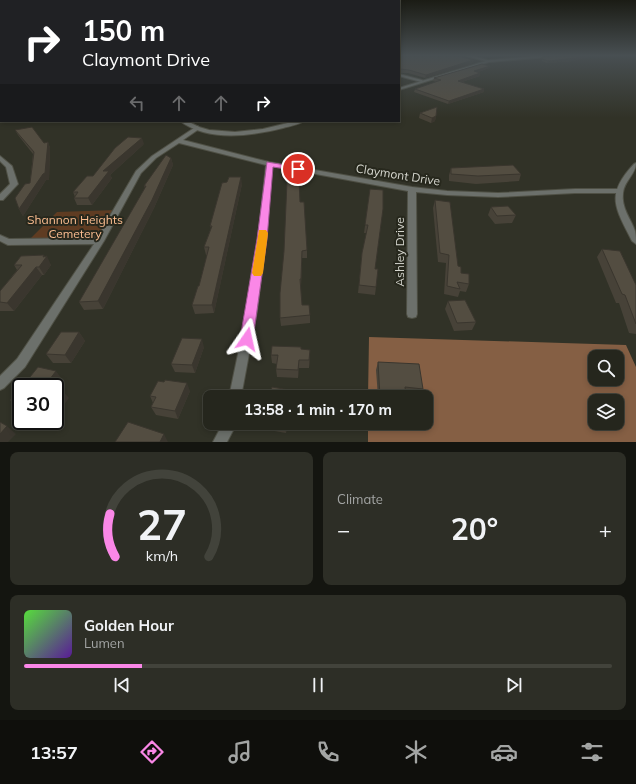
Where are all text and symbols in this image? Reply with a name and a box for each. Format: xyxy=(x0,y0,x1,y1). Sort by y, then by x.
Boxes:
text: 150 m xyxy=(82,13,165,48)
icon: right xyxy=(16,16,68,68)
text: Claymont Drive xyxy=(82,48,210,71)
icon: left xyxy=(126,92,148,114)
icon: ahead xyxy=(168,92,190,114)
icon: ahead xyxy=(210,92,232,114)
icon: right xyxy=(252,92,274,114)
pin xyxy=(281,152,315,186)
icon: arrive xyxy=(287,158,309,180)
street label: Claymont Drive xyxy=(355,160,441,189)
park label: Shannon Heights Cemetery xyxy=(27,212,123,241)
street label: Ashley Drive xyxy=(392,217,407,287)
position arrow xyxy=(226,318,268,360)
map controls xyxy=(588,350,624,430)
button: search xyxy=(588,350,624,386)
speed limit sign: 30 xyxy=(12,378,64,430)
button: layers xyxy=(588,394,624,430)
text: 13:58 · 1 min · 170 m xyxy=(244,400,392,419)
text: Climate xyxy=(337,491,383,507)
text: 27 xyxy=(137,497,186,549)
text: 20° xyxy=(451,510,498,548)
text: − xyxy=(337,516,350,544)
text: + xyxy=(599,516,612,544)
text: km/h xyxy=(145,546,178,564)
text: Golden Hour xyxy=(84,616,174,635)
text: Lumen xyxy=(84,635,125,651)
icon: previous xyxy=(111,674,133,696)
icon: pause xyxy=(307,674,329,696)
icon: next xyxy=(503,674,525,696)
icon: directions xyxy=(138,738,166,766)
icon: music xyxy=(226,738,254,766)
icon: phone xyxy=(314,738,342,766)
icon: climate xyxy=(402,738,430,766)
icon: car xyxy=(490,738,518,766)
icon: filters xyxy=(578,738,606,766)
text: 13:57 xyxy=(30,741,78,764)

